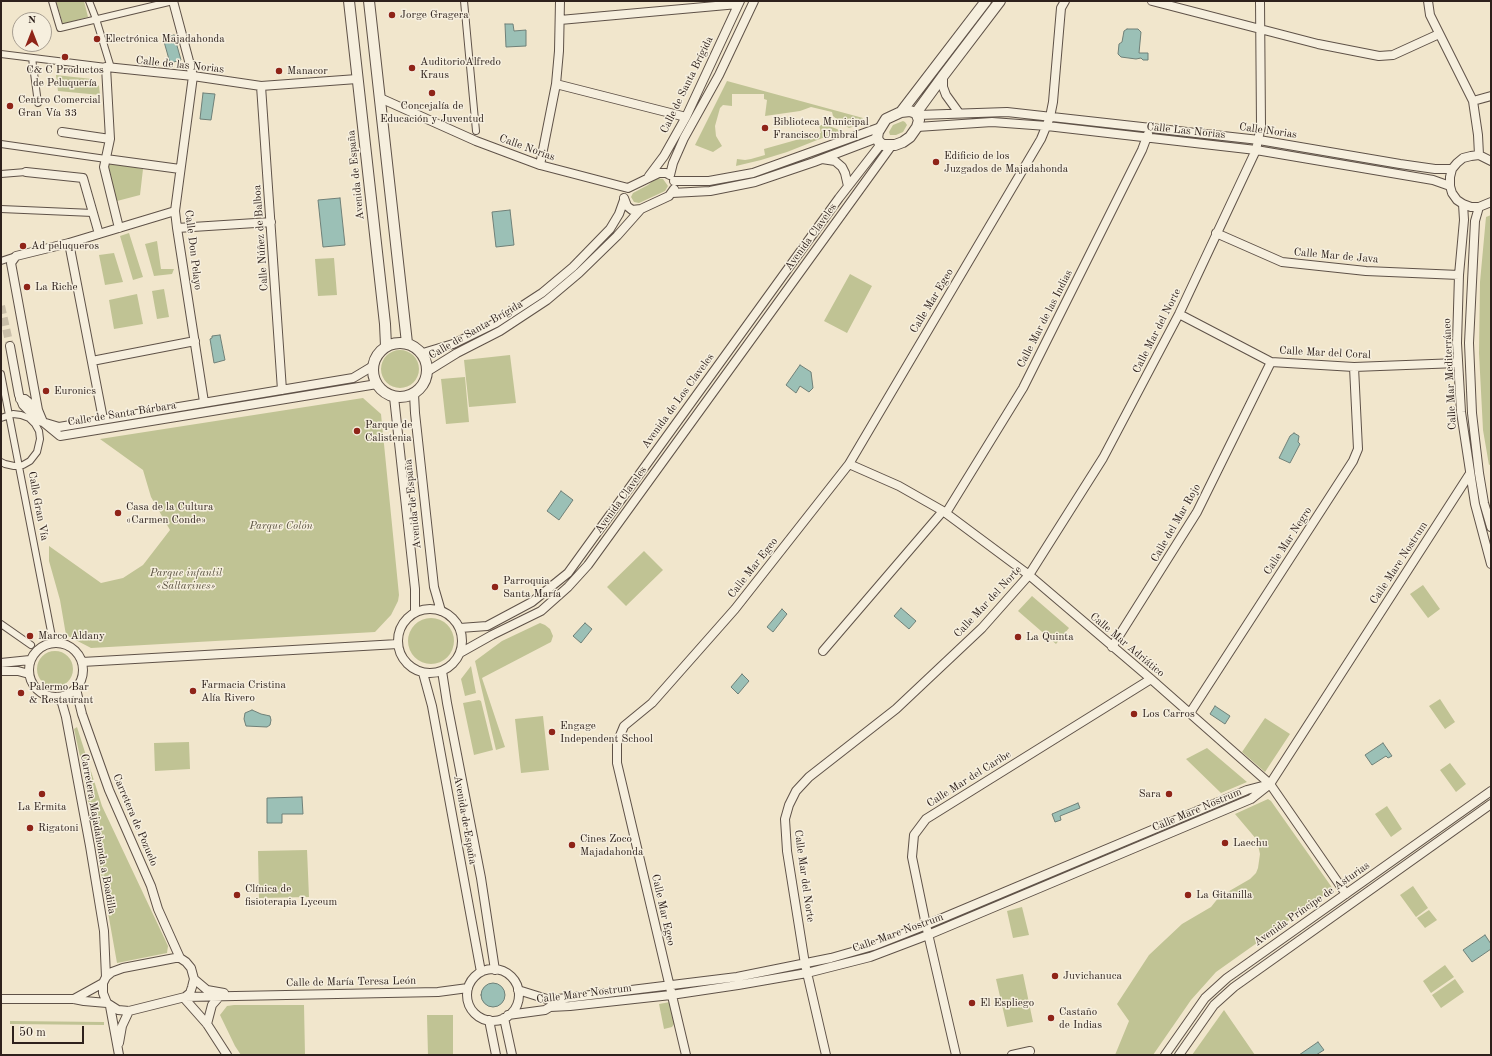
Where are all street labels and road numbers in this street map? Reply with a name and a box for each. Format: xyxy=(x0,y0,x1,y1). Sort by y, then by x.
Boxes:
street label: Calle de Santa Brígida xyxy=(658,34,716,136)
street label: Calle de las Norias xyxy=(135,54,225,76)
street label: Calle Las Norias xyxy=(1146,120,1226,142)
street label: Calle Norias xyxy=(1238,120,1298,142)
street label: Avenida de España xyxy=(345,130,367,220)
street label: Calle Norias xyxy=(497,132,557,164)
street label: Calle Núñez de Balboa xyxy=(251,184,271,292)
street label: Avenida Claveles xyxy=(782,201,840,273)
street label: Calle Don Pelayo xyxy=(182,209,204,291)
street label: Calle Mar de Java xyxy=(1293,246,1379,266)
street label: Calle Mar Egeo xyxy=(907,266,957,336)
street label: Calle Mar de las Indias xyxy=(1014,268,1076,370)
street label: Calle Mar del Norte xyxy=(1130,286,1184,376)
street label: Calle de Santa Brígida xyxy=(427,298,525,362)
street label: Calle Mar Mediterráneo xyxy=(1440,318,1460,430)
street label: Calle Mar del Coral xyxy=(1279,344,1371,362)
street label: Avenida de Los Claveles xyxy=(639,351,717,451)
street label: Calle de Santa Bárbara xyxy=(67,399,177,429)
street label: Avenida de España xyxy=(402,459,424,549)
street label: Avenida Claveles xyxy=(592,464,650,536)
street label: Calle Gran Vía xyxy=(25,470,51,542)
street label: Calle del Mar Rojo xyxy=(1148,481,1204,565)
street label: Calle Mar Negro xyxy=(1261,504,1315,578)
street label: Calle Mare Nostrum xyxy=(1367,519,1431,607)
street label: Calle Mar Egeo xyxy=(725,535,781,601)
street label: Calle Mar del Norte xyxy=(951,563,1025,641)
street label: Calle Mar Adriático xyxy=(1087,610,1167,680)
street label: Calle Mar del Caribe xyxy=(924,748,1014,810)
street label: Carretera Majadahonda a Boadilla xyxy=(77,753,119,915)
street label: Carretera de Pozuelo xyxy=(110,772,160,868)
street label: Avenida de España xyxy=(451,775,479,865)
street label: Calle Mare Nostrum xyxy=(1150,785,1244,835)
street label: Calle Mar del Norte xyxy=(791,829,817,923)
street label: Avenida Príncipe de Asturias xyxy=(1252,859,1372,949)
street label: Calle Mar Egeo xyxy=(648,873,678,947)
street label: Calle Mare Nostrum xyxy=(851,910,945,956)
street label: Calle de María Teresa León xyxy=(286,974,416,990)
street label: Calle Mare Nostrum xyxy=(536,982,632,1006)

